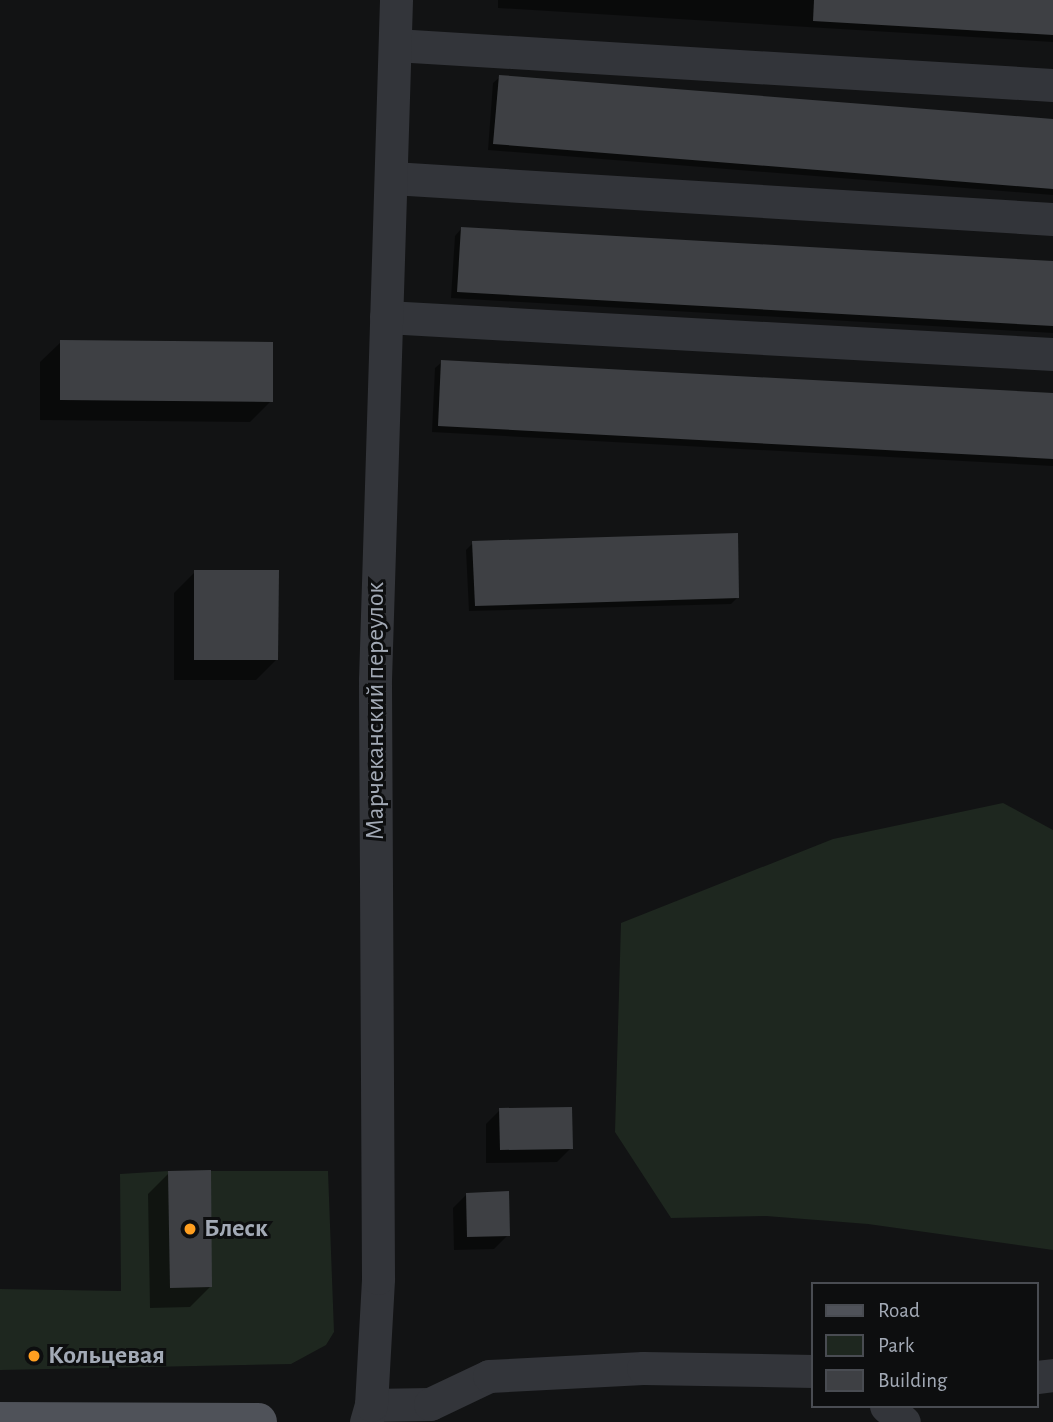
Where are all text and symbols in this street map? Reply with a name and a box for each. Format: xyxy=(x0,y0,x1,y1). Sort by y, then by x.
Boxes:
street label: Марчеканский переулок xyxy=(360,582,392,840)
place label: Блеск xyxy=(204,1213,268,1245)
marker: Блеск xyxy=(182,1221,198,1237)
legend xyxy=(811,1282,1039,1408)
text: Road xyxy=(878,1300,920,1321)
text: Park xyxy=(878,1335,914,1356)
place label: Кольцевая xyxy=(48,1340,165,1372)
marker: Кольцевая xyxy=(26,1348,42,1364)
text: Building xyxy=(878,1370,947,1391)

